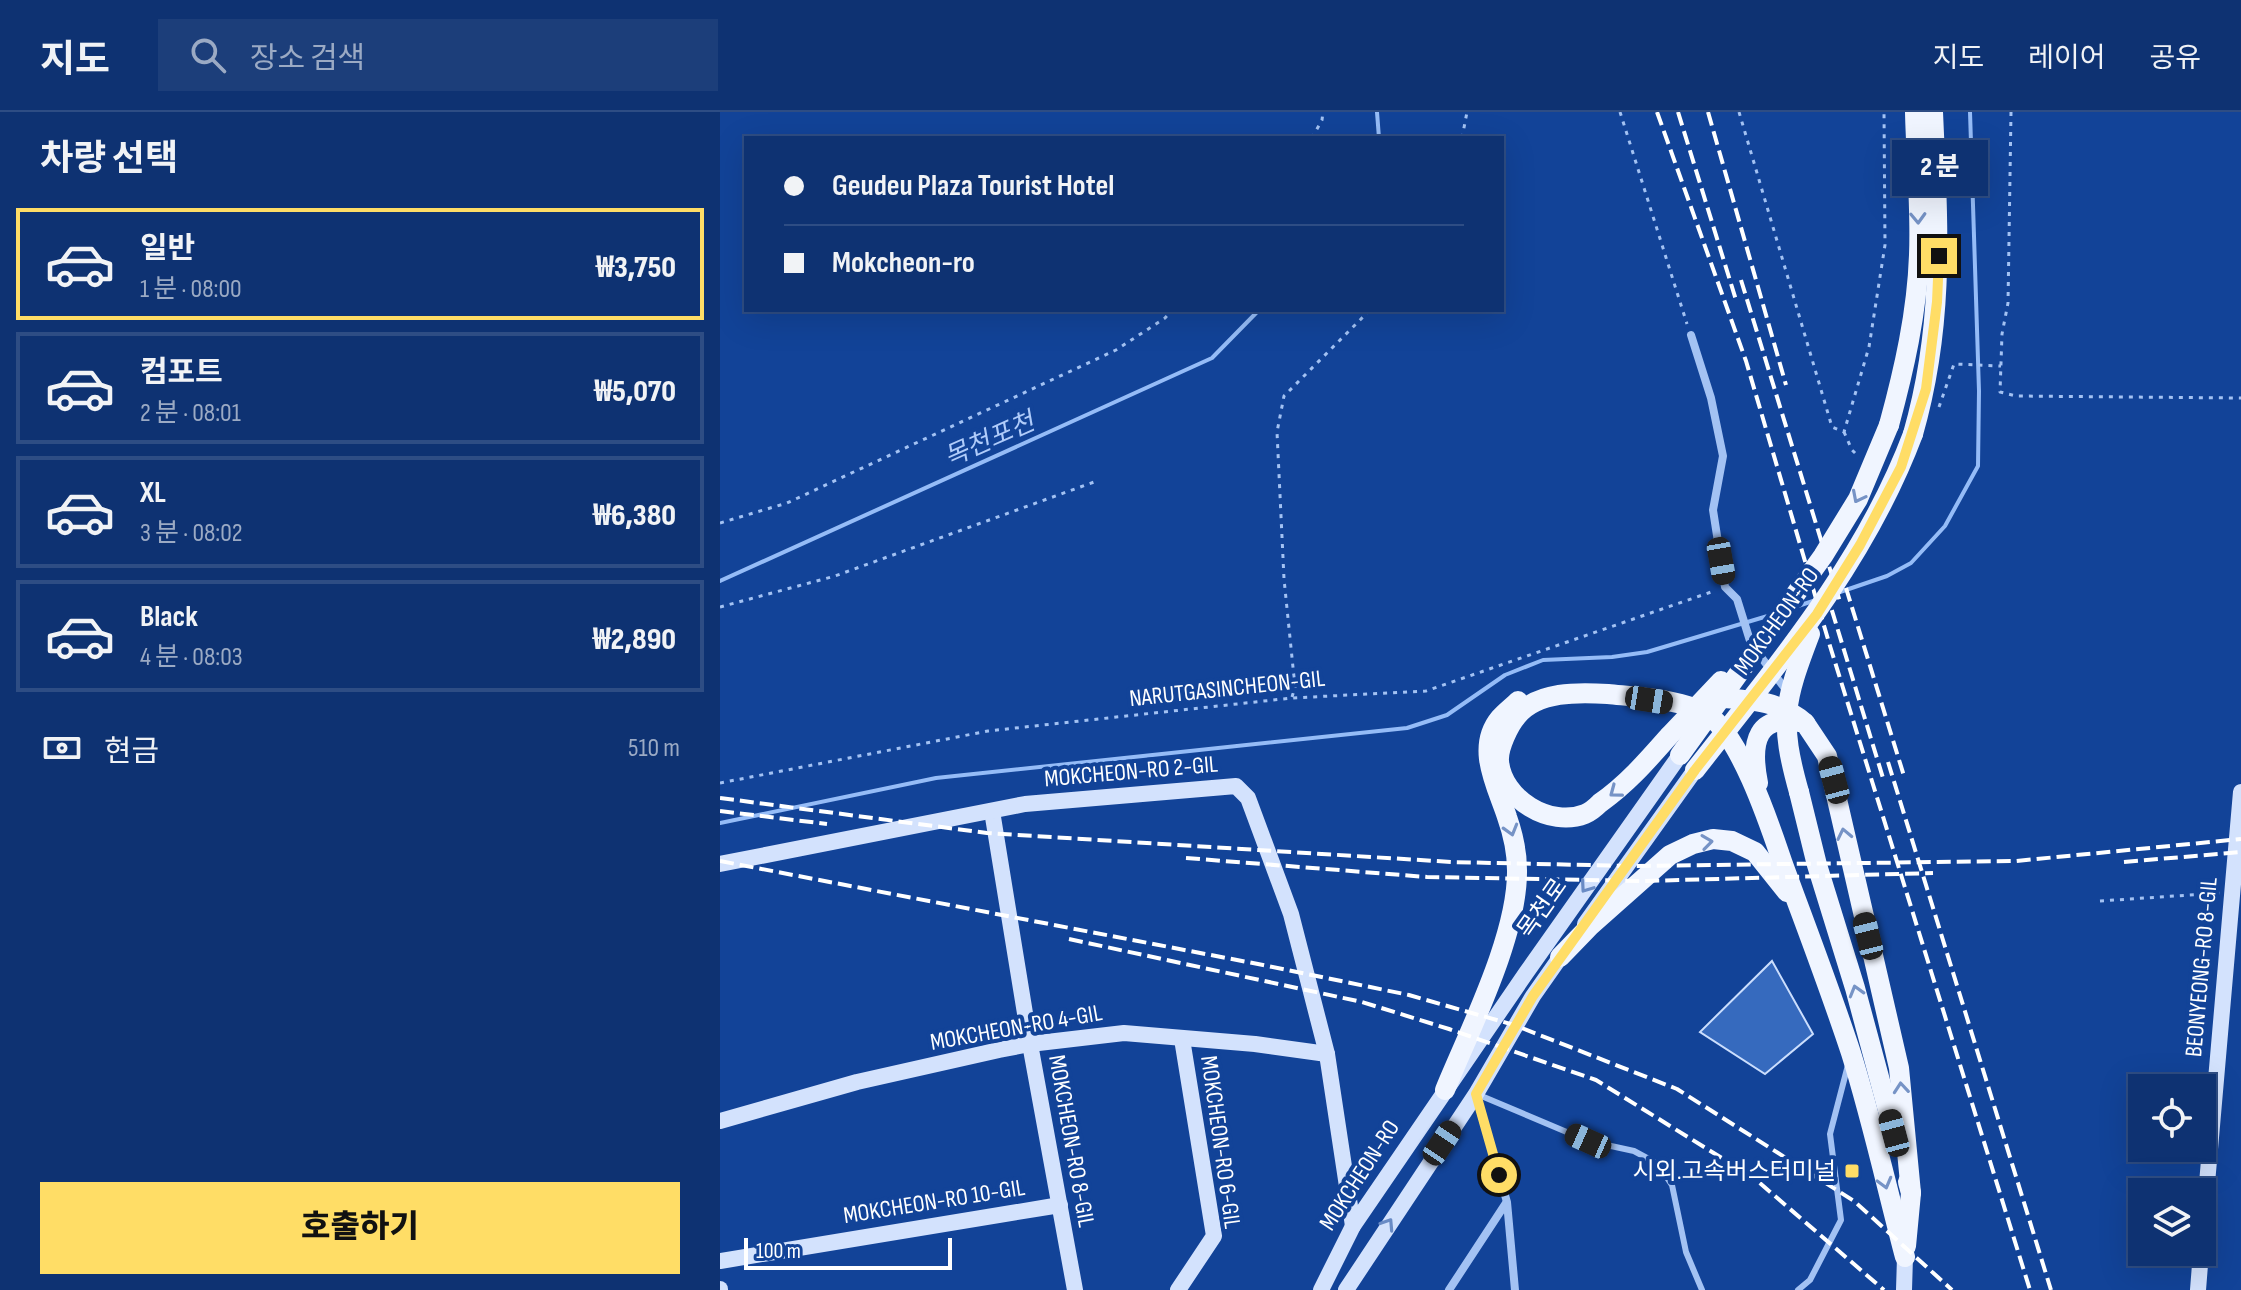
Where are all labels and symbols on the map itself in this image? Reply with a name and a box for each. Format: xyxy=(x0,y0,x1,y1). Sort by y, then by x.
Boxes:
callout: 2 분 xyxy=(1891,140,1987,196)
one-way arrow xyxy=(1910,212,1927,225)
route end xyxy=(1921,238,1957,274)
water label: 목천포천 xyxy=(940,406,1042,474)
one-way arrow xyxy=(1852,488,1868,503)
car xyxy=(1705,535,1737,587)
street label: MOKCHEON-RO xyxy=(1728,562,1825,681)
street label: NARUTGASINCHEON-GIL xyxy=(1128,664,1326,713)
car xyxy=(1623,684,1675,716)
street label: MOKCHEON-RO 2-GIL xyxy=(1043,749,1219,794)
car xyxy=(1816,754,1852,806)
one-way arrow xyxy=(1609,783,1624,797)
one-way arrow xyxy=(1502,822,1518,836)
one-way arrow xyxy=(1836,828,1853,842)
one-way arrow xyxy=(1700,834,1713,851)
street label: 목천로 xyxy=(1512,873,1573,944)
street label: BEONYEONG-RO 8-GIL xyxy=(2179,876,2224,1058)
one-way arrow xyxy=(1582,879,1596,893)
car xyxy=(1851,910,1885,962)
one-way arrow xyxy=(1849,985,1865,999)
street label: MOKCHEON-RO 4-GIL xyxy=(928,998,1104,1057)
street label: MOKCHEON-RO 8-GIL xyxy=(1042,1053,1101,1230)
street label: MOKCHEON-RO 6-GIL xyxy=(1194,1054,1247,1231)
one-way arrow xyxy=(1893,1081,1910,1094)
car xyxy=(1876,1107,1912,1159)
street label: MOKCHEON-RO xyxy=(1313,1115,1406,1236)
car xyxy=(1419,1116,1465,1170)
car xyxy=(1561,1120,1615,1162)
route start xyxy=(1481,1157,1517,1193)
place label: 시외.고속버스터미널 xyxy=(1633,1157,1836,1186)
marker: 시외.고속버스터미널 xyxy=(1843,1162,1861,1180)
street label: MOKCHEON-RO 10-GIL xyxy=(841,1173,1027,1230)
one-way arrow xyxy=(1876,1176,1893,1190)
one-way arrow xyxy=(1378,1218,1393,1233)
scale bar xyxy=(744,1234,952,1270)

